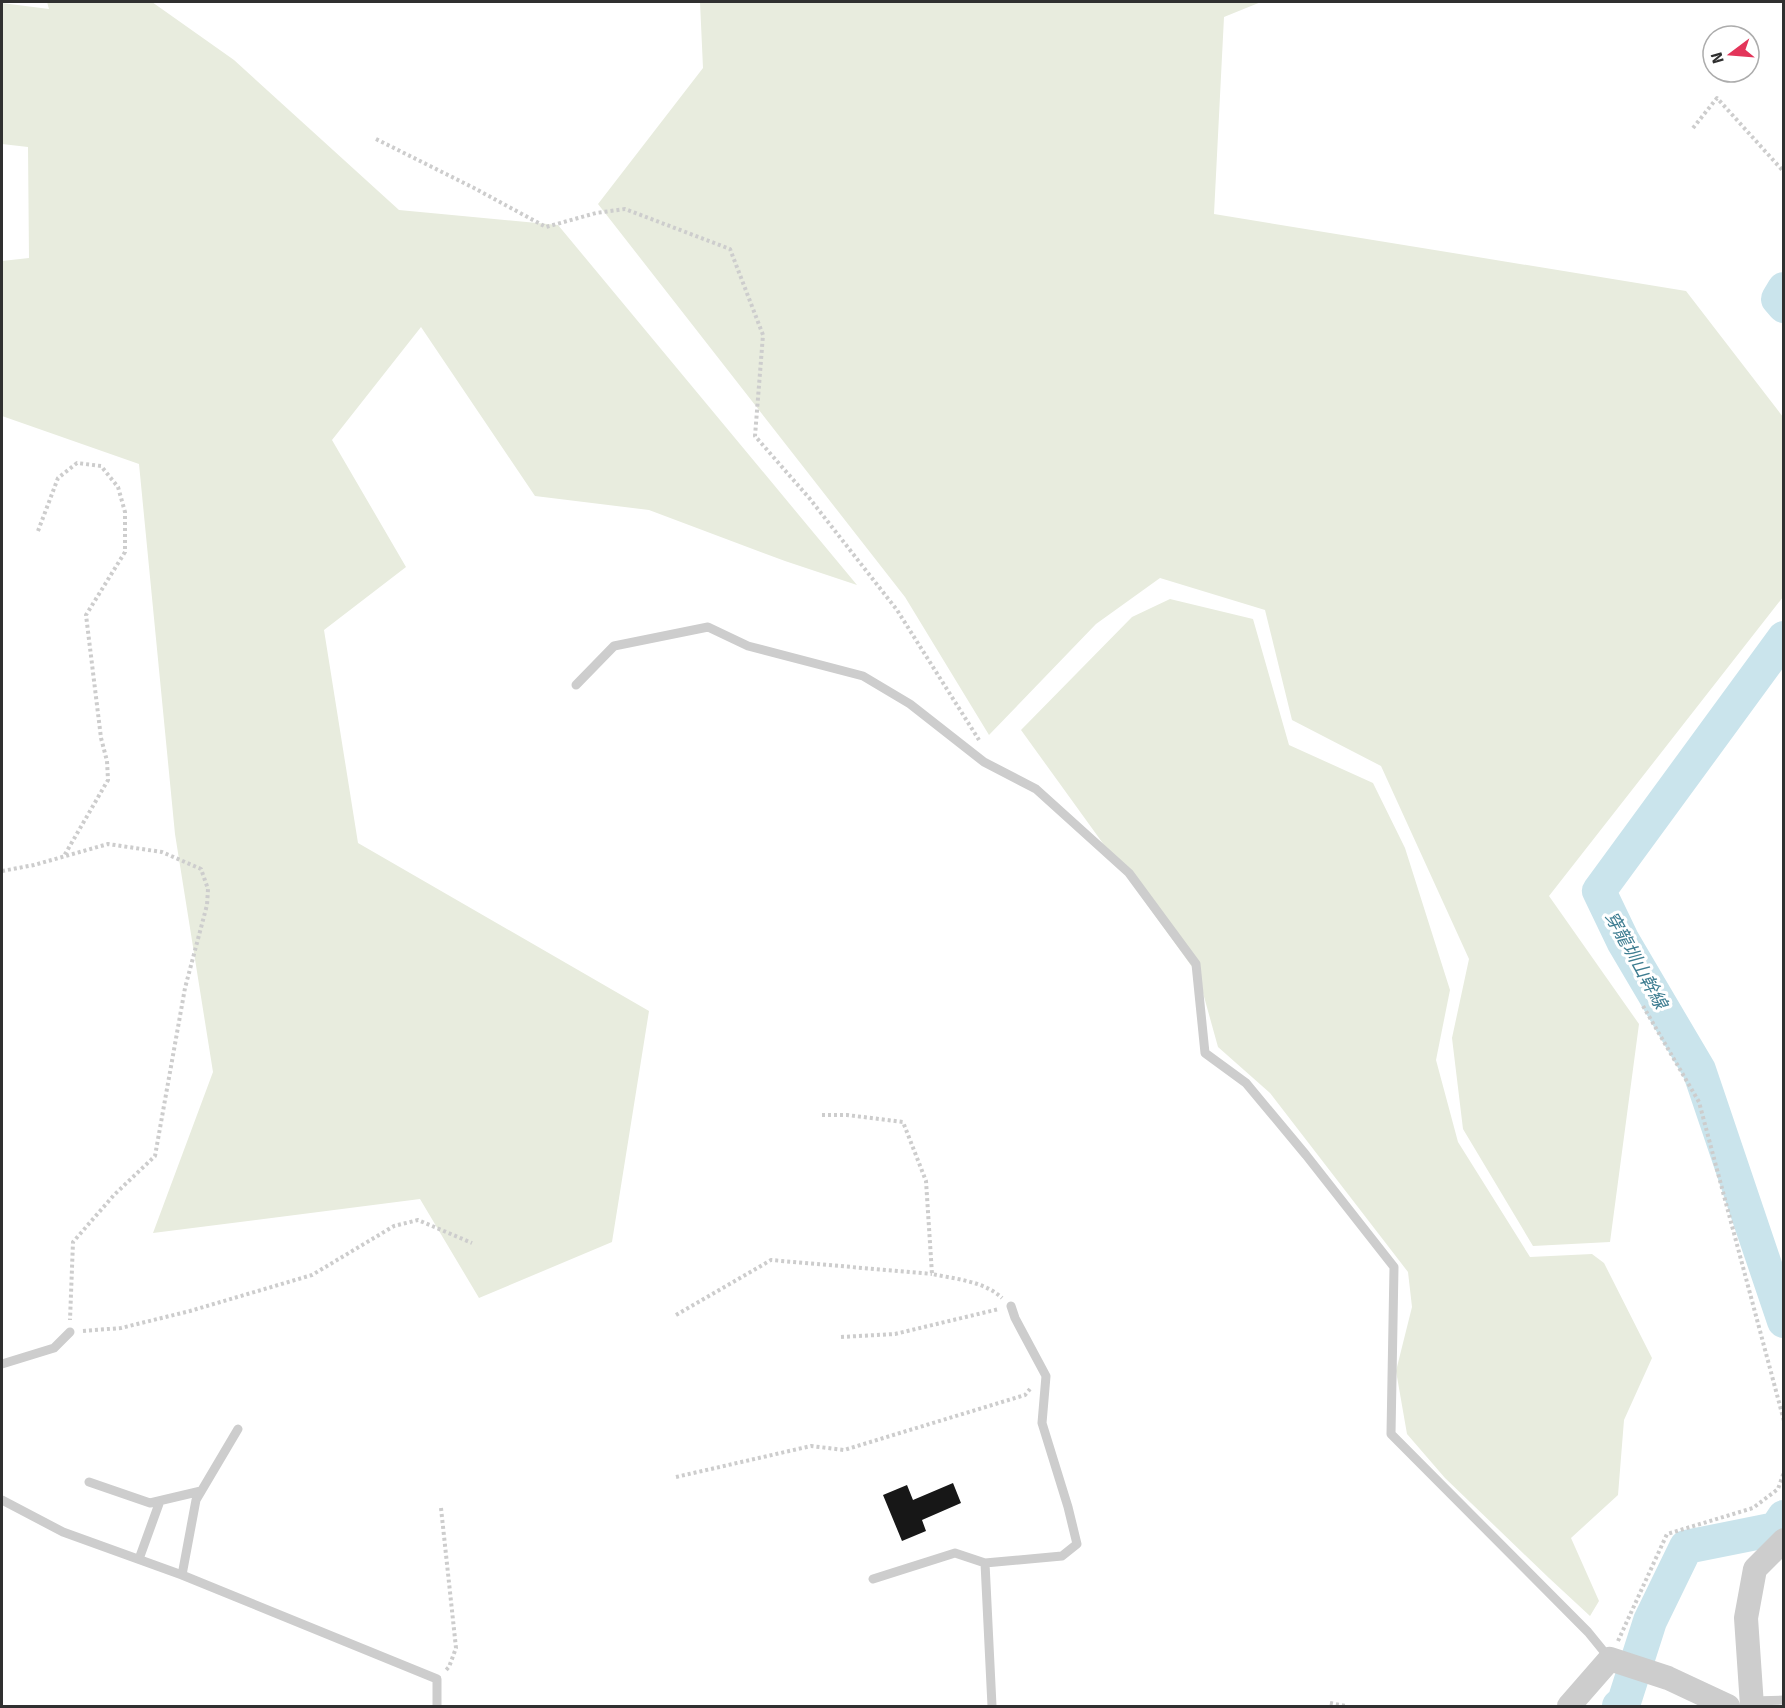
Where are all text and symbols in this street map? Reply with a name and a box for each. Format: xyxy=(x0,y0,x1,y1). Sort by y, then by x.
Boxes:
north arrow xyxy=(1701,24,1761,84)
text: N xyxy=(1706,50,1729,66)
water label: 穿龍圳山幹線 xyxy=(1600,907,1673,1014)

